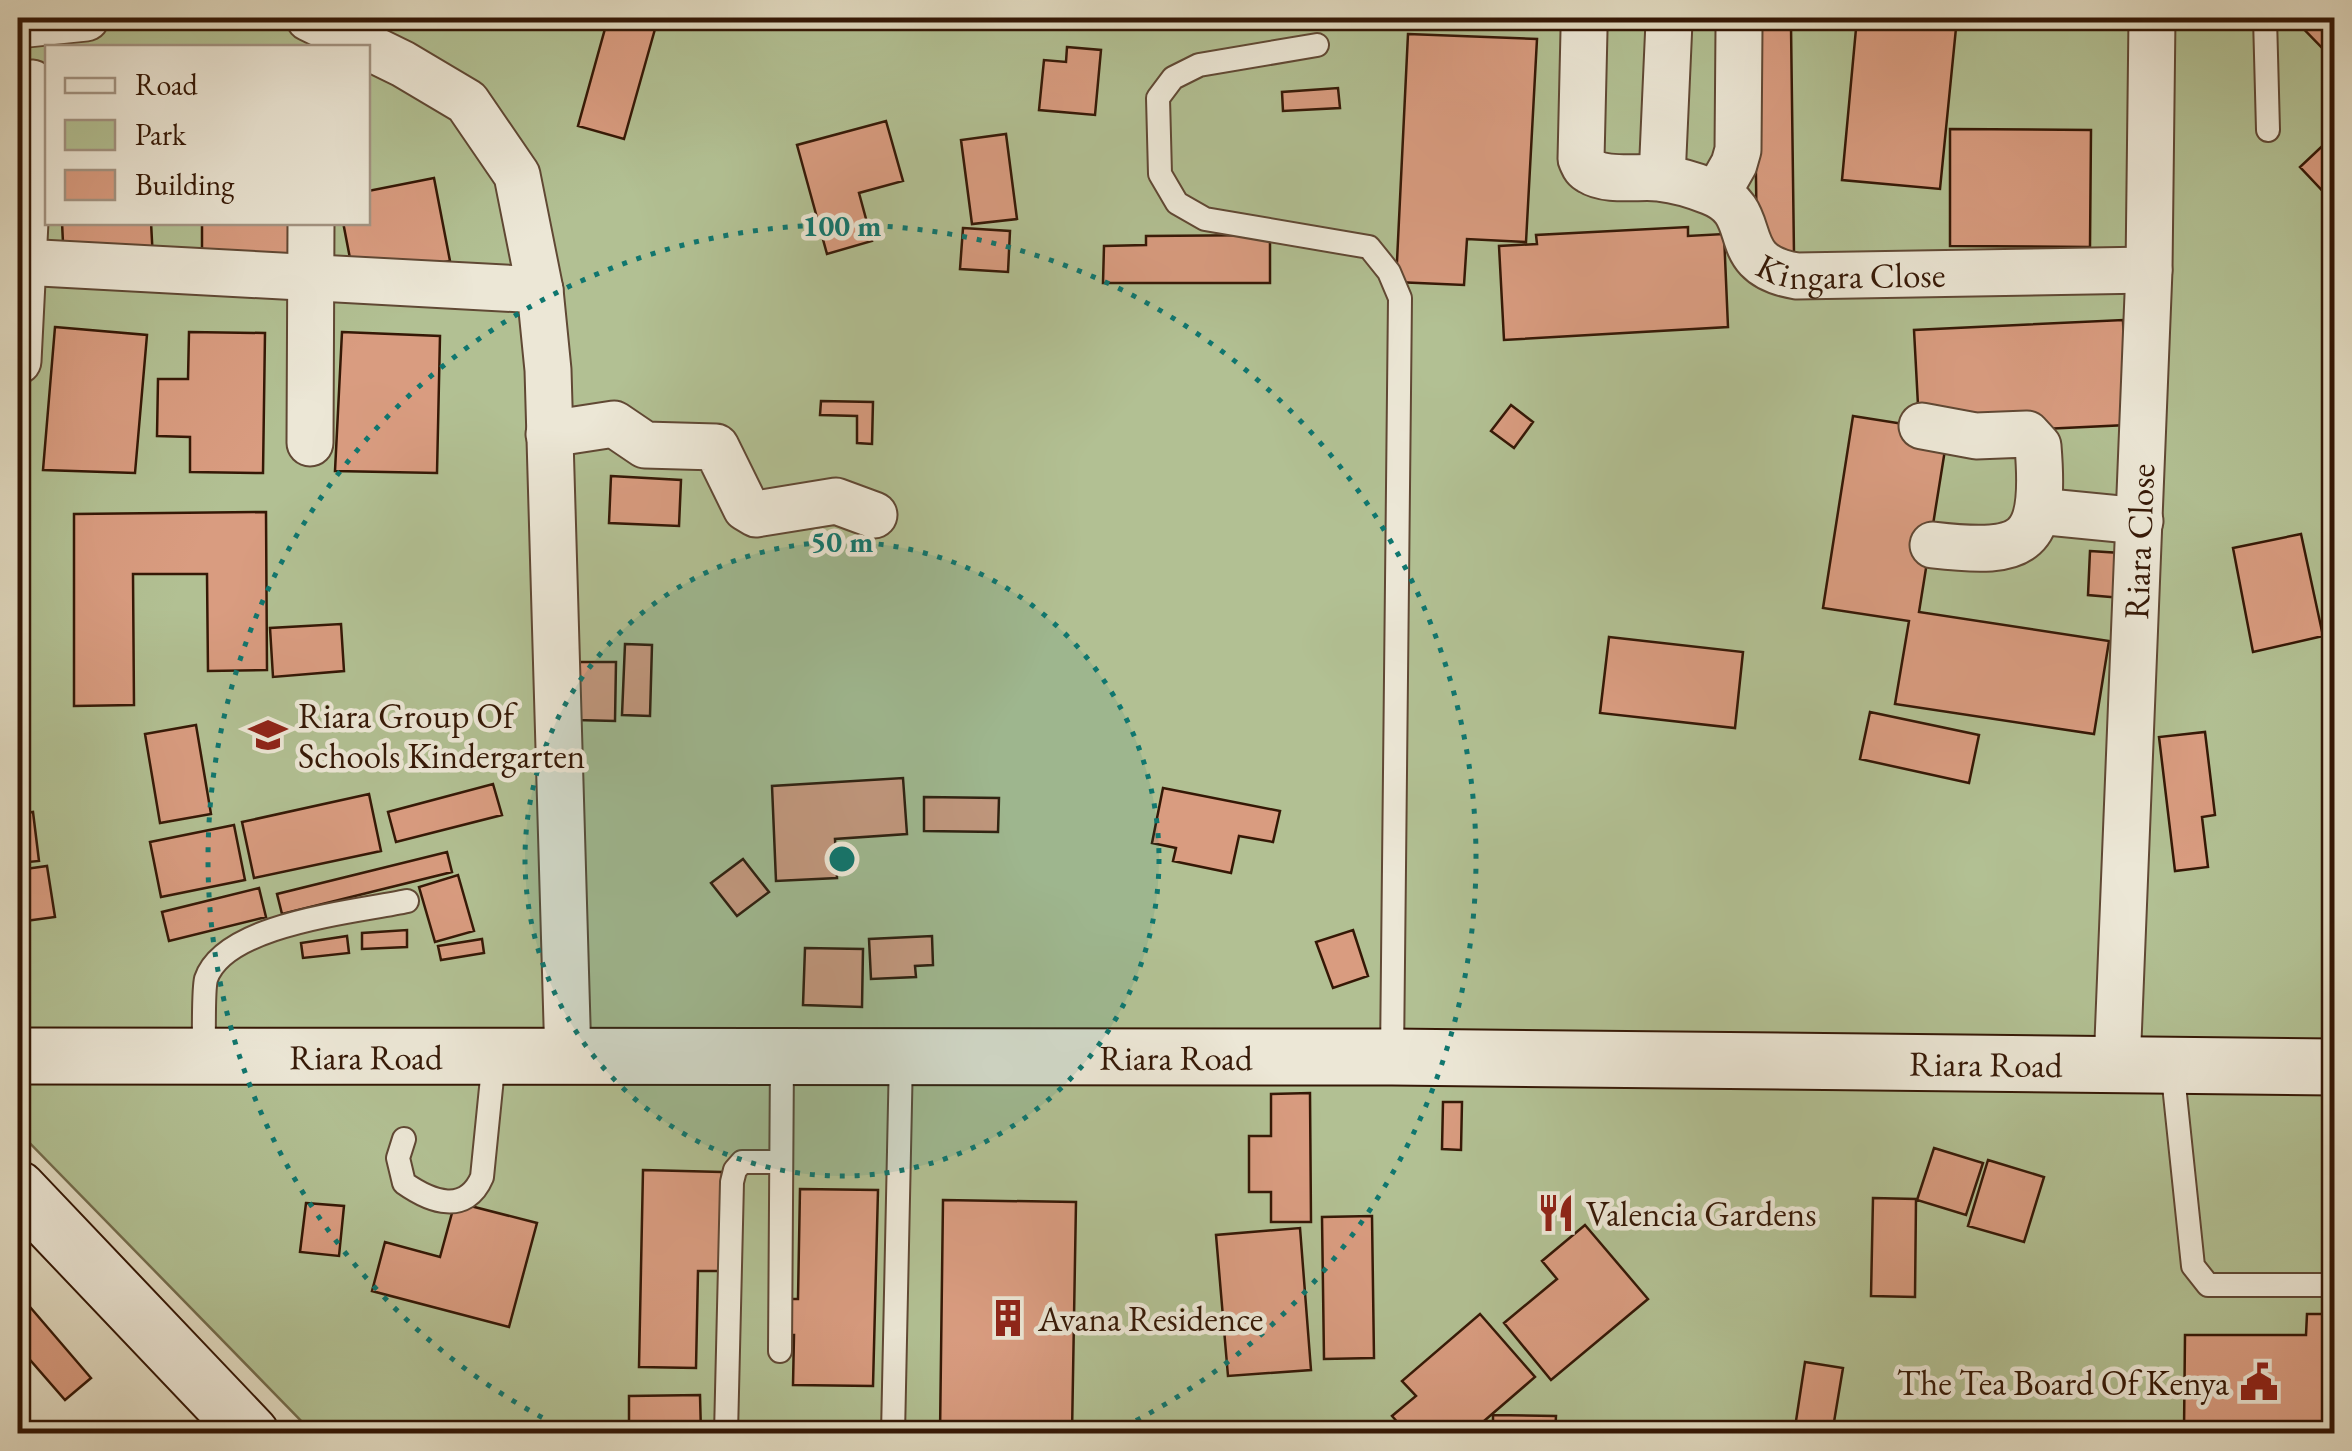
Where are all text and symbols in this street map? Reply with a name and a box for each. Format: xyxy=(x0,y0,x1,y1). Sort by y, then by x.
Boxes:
legend xyxy=(45,45,370,225)
text: Road xyxy=(135,65,199,104)
text: Park xyxy=(135,115,187,154)
text: Building xyxy=(135,165,235,204)
text: 100 m xyxy=(803,206,881,245)
street label: Kingara Close xyxy=(1749,242,1946,299)
street label: Riara Close xyxy=(2112,463,2164,620)
text: 50 m xyxy=(810,522,874,561)
place label: Riara Group Of Schools Kindergarten xyxy=(298,693,585,778)
school or university icon: Riara Group Of Schools Kindergarten xyxy=(247,714,289,756)
centre of rings xyxy=(824,841,860,877)
street label: Riara Road xyxy=(289,1034,443,1079)
street label: Riara Road xyxy=(1099,1034,1253,1079)
street label: Riara Road xyxy=(1909,1040,2063,1087)
place label: Valencia Gardens xyxy=(1586,1191,1817,1236)
restaurant icon: Valencia Gardens xyxy=(1535,1192,1577,1234)
place label: Avana Residence xyxy=(1037,1296,1264,1341)
building icon: Avana Residence xyxy=(987,1297,1029,1339)
place label: The Tea Board Of Kenya xyxy=(1897,1360,2229,1405)
public building icon: The Tea Board Of Kenya xyxy=(2238,1361,2280,1403)

